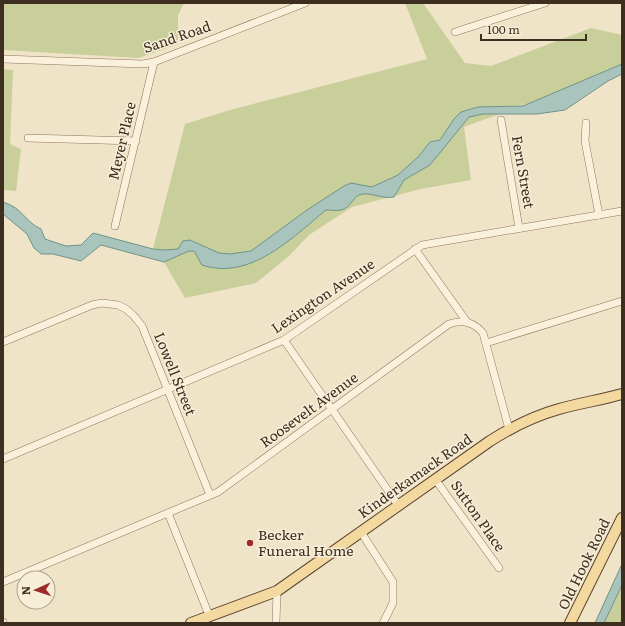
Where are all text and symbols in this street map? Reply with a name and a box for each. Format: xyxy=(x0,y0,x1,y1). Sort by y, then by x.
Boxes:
street label: Sand Road xyxy=(140,15,214,57)
scale bar xyxy=(481,16,586,42)
text: 100 m xyxy=(487,20,520,38)
street label: Meyer Place xyxy=(102,100,140,182)
street label: Fern Street xyxy=(508,134,540,210)
street label: Lexington Avenue xyxy=(267,253,378,337)
street label: Lowell Street xyxy=(150,329,202,419)
street label: Roosevelt Avenue xyxy=(255,367,361,452)
street label: Kinderkamack Road xyxy=(353,428,476,522)
street label: Sutton Place xyxy=(447,476,511,555)
street label: Old Hook Road xyxy=(552,514,614,613)
place label: Becker Funeral Home xyxy=(258,524,354,560)
marker: Becker Funeral Home xyxy=(245,538,255,548)
north arrow xyxy=(16,570,56,610)
text: N xyxy=(17,586,33,596)

